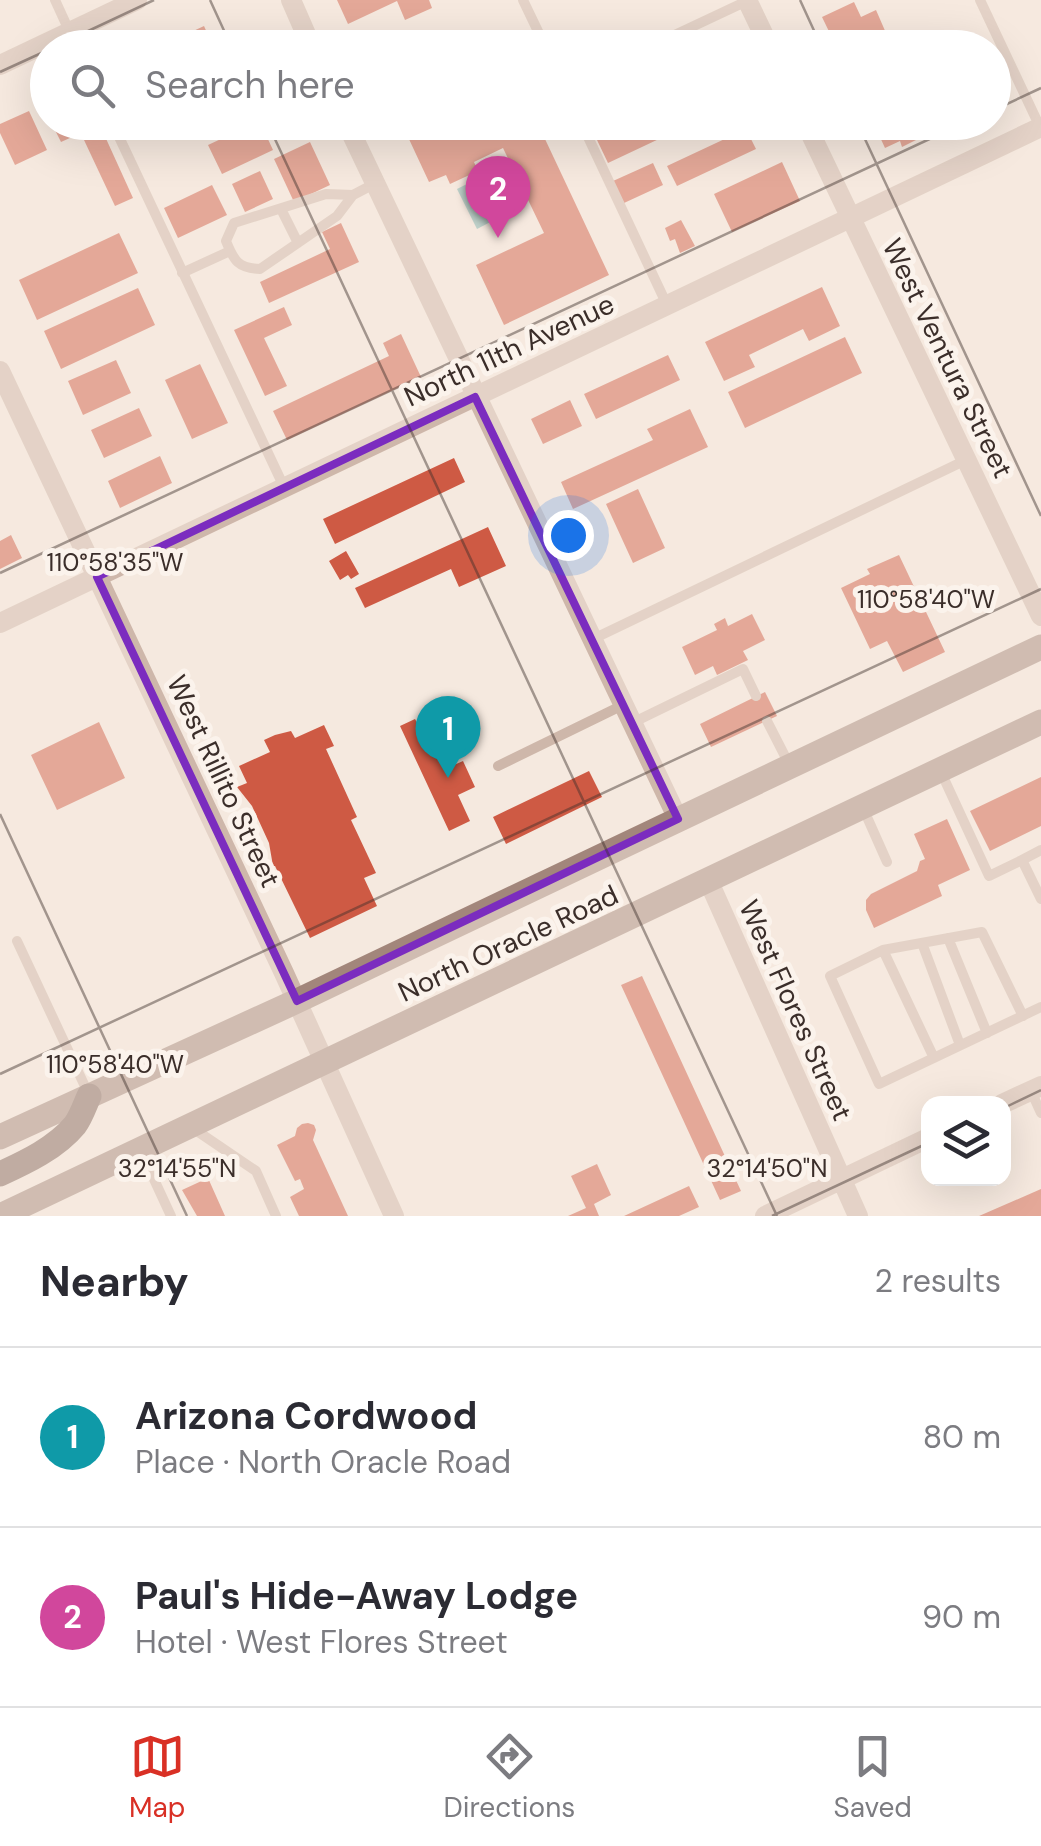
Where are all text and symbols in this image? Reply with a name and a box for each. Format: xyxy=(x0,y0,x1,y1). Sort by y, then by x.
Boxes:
search box xyxy=(30,30,1011,140)
icon: search xyxy=(65,58,120,113)
text: Search here xyxy=(145,60,355,110)
pin: 2 xyxy=(466,156,530,238)
street label: West Ventura Street xyxy=(874,232,1022,484)
street label: North 11th Avenue xyxy=(398,286,620,415)
your location xyxy=(543,510,594,561)
text: 110°58'35"W xyxy=(47,546,183,579)
text: 110°58'40"W xyxy=(857,583,995,616)
street label: West Rillito Street xyxy=(158,669,289,893)
pin: 1 xyxy=(416,696,480,778)
street label: North Oracle Road xyxy=(392,876,624,1011)
street label: West Flores Street xyxy=(730,894,861,1126)
text: 110°58'40"W xyxy=(46,1048,184,1081)
map controls xyxy=(921,1096,1011,1186)
button: layers xyxy=(921,1096,1011,1186)
text: 32°14'55"N xyxy=(118,1152,236,1185)
text: 32°14'50"N xyxy=(707,1152,827,1185)
text: Nearby xyxy=(40,1254,189,1309)
text: 2 results xyxy=(875,1260,1001,1302)
text: Arizona Cordwood xyxy=(135,1391,477,1441)
text: 1 xyxy=(67,1416,78,1458)
text: 80 m xyxy=(923,1416,1001,1458)
text: Place · North Oracle Road xyxy=(135,1441,511,1483)
text: Paul's Hide-Away Lodge xyxy=(135,1571,578,1621)
text: 2 xyxy=(63,1596,82,1638)
text: 90 m xyxy=(922,1596,1001,1638)
text: Hotel · West Flores Street xyxy=(135,1621,508,1663)
tab: Map xyxy=(129,1729,185,1826)
tab: Directions xyxy=(444,1729,575,1826)
tab: Saved xyxy=(833,1729,912,1826)

